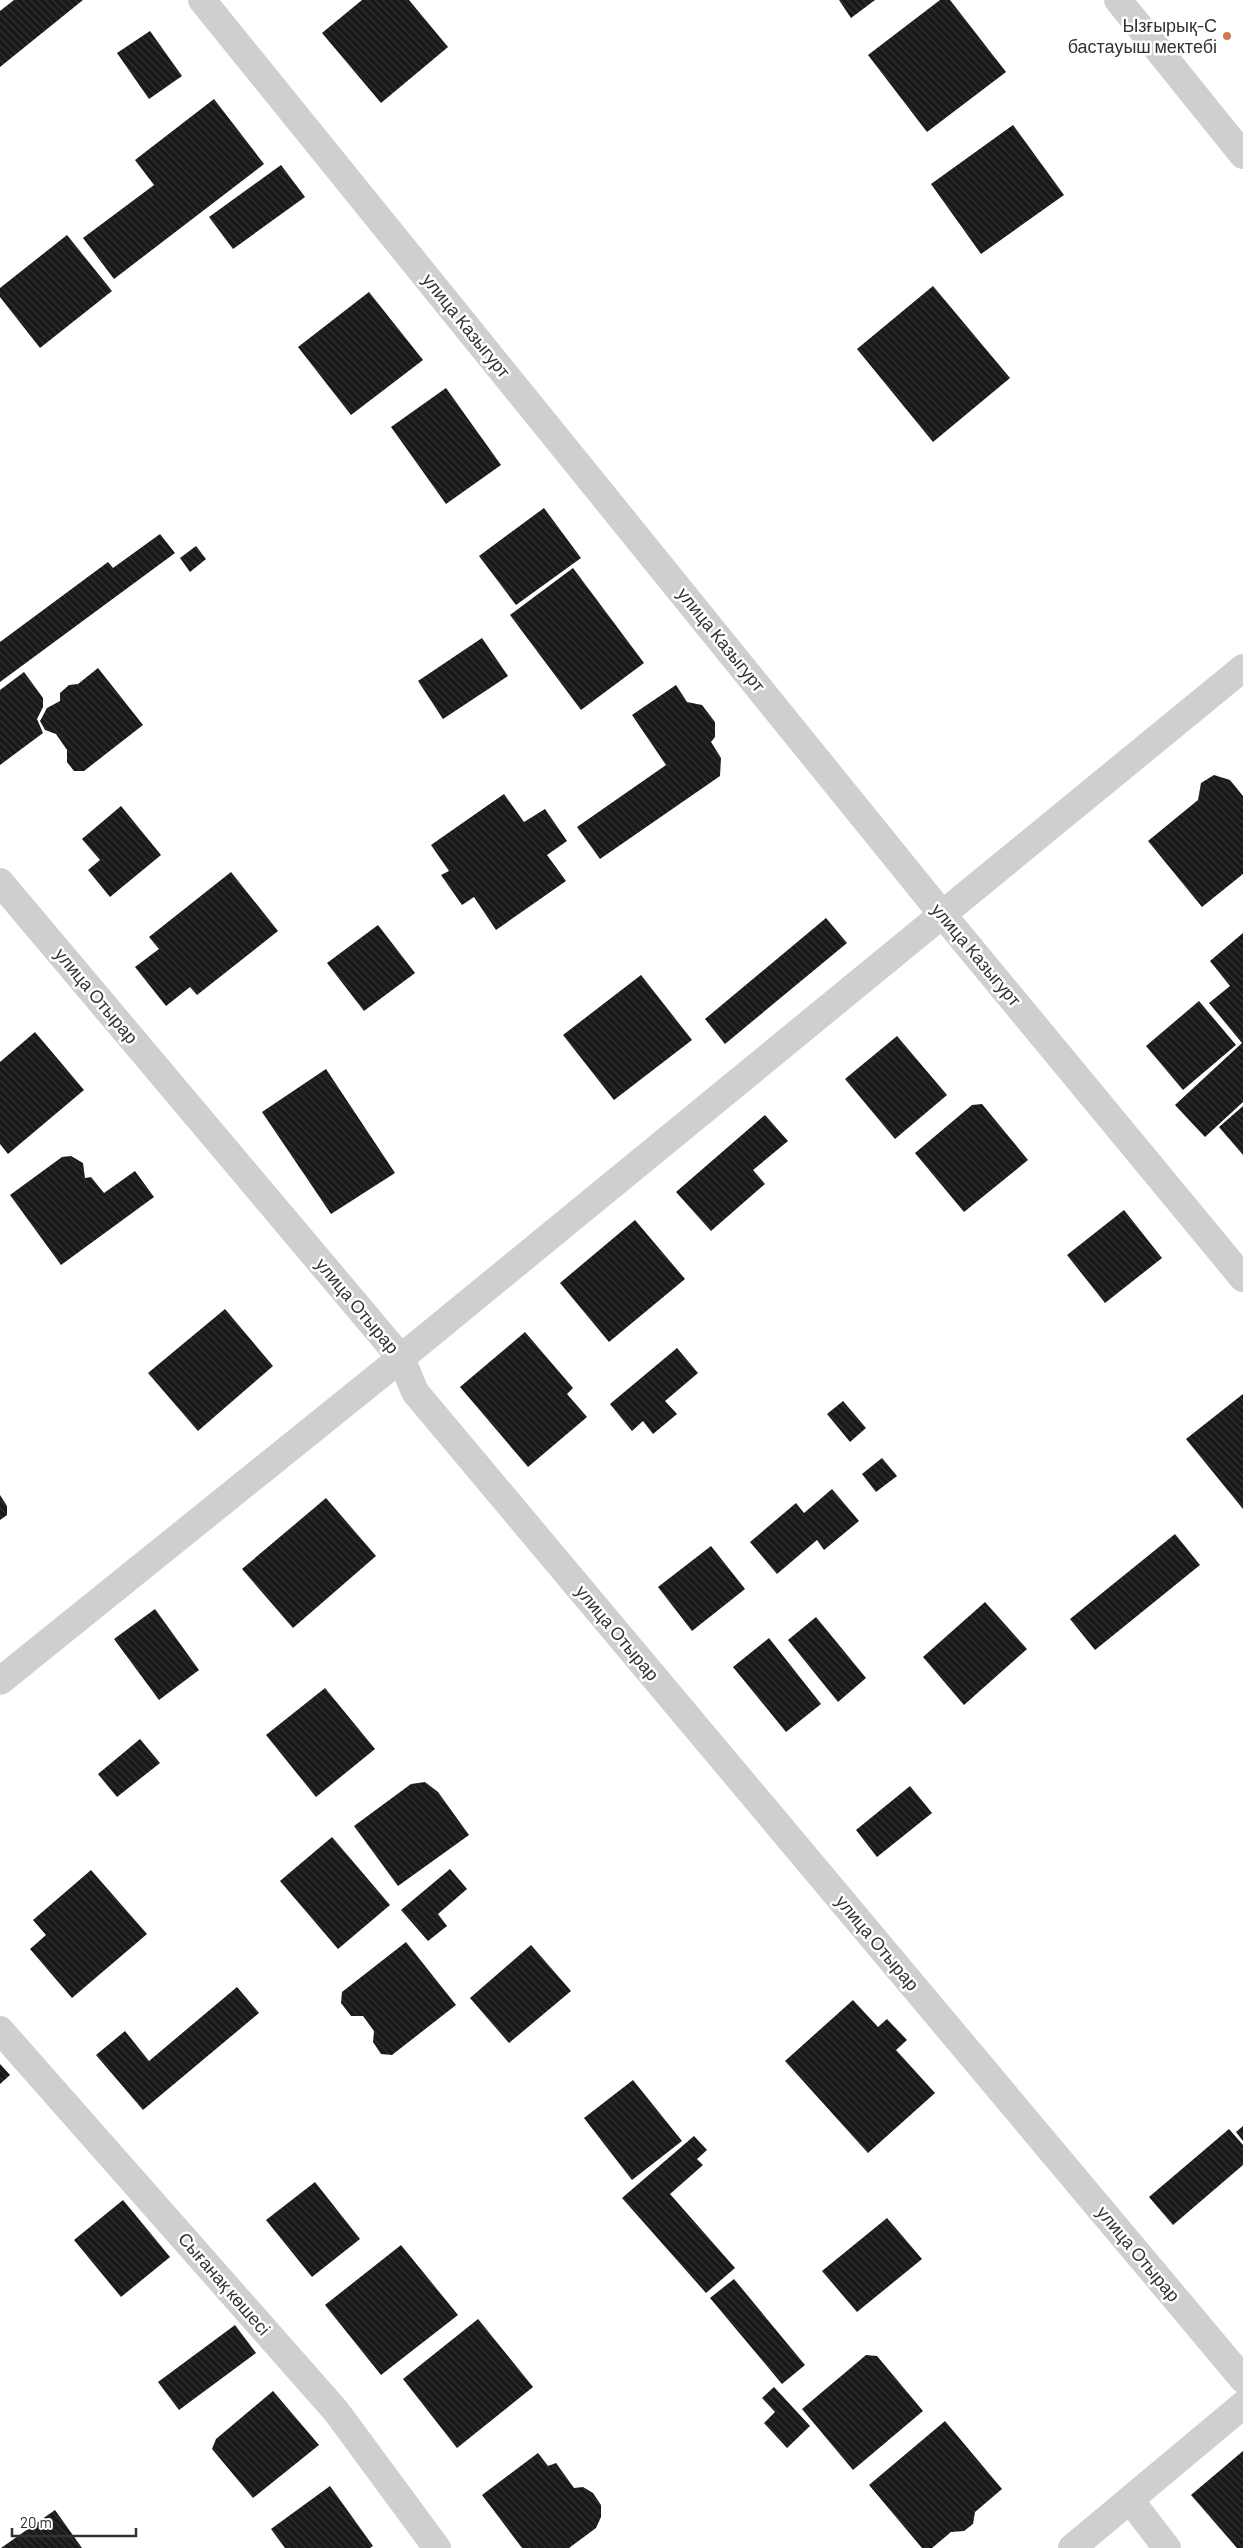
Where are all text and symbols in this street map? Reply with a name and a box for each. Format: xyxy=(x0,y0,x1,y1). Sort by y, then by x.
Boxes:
place label: Ызғырық-С бастауыш мектебі xyxy=(1068,14,1217,57)
marker: Ызғырық-С бастауыш мектебі xyxy=(1221,30,1233,42)
street label: улица Казыгурт xyxy=(418,269,516,382)
street label: улица Казыгурт xyxy=(673,583,771,696)
street label: улица Казыгурт xyxy=(927,898,1026,1010)
street label: улица Отырар xyxy=(50,943,143,1048)
street label: улица Отырар xyxy=(311,1253,404,1358)
street label: улица Отырар xyxy=(571,1580,664,1685)
street label: улица Отырар xyxy=(831,1890,924,1995)
street label: улица Отырар xyxy=(1092,2201,1185,2306)
street label: Сығанақ көшесі xyxy=(174,2227,275,2339)
scale bar xyxy=(12,2506,136,2538)
text: 20 m xyxy=(20,2513,52,2531)

